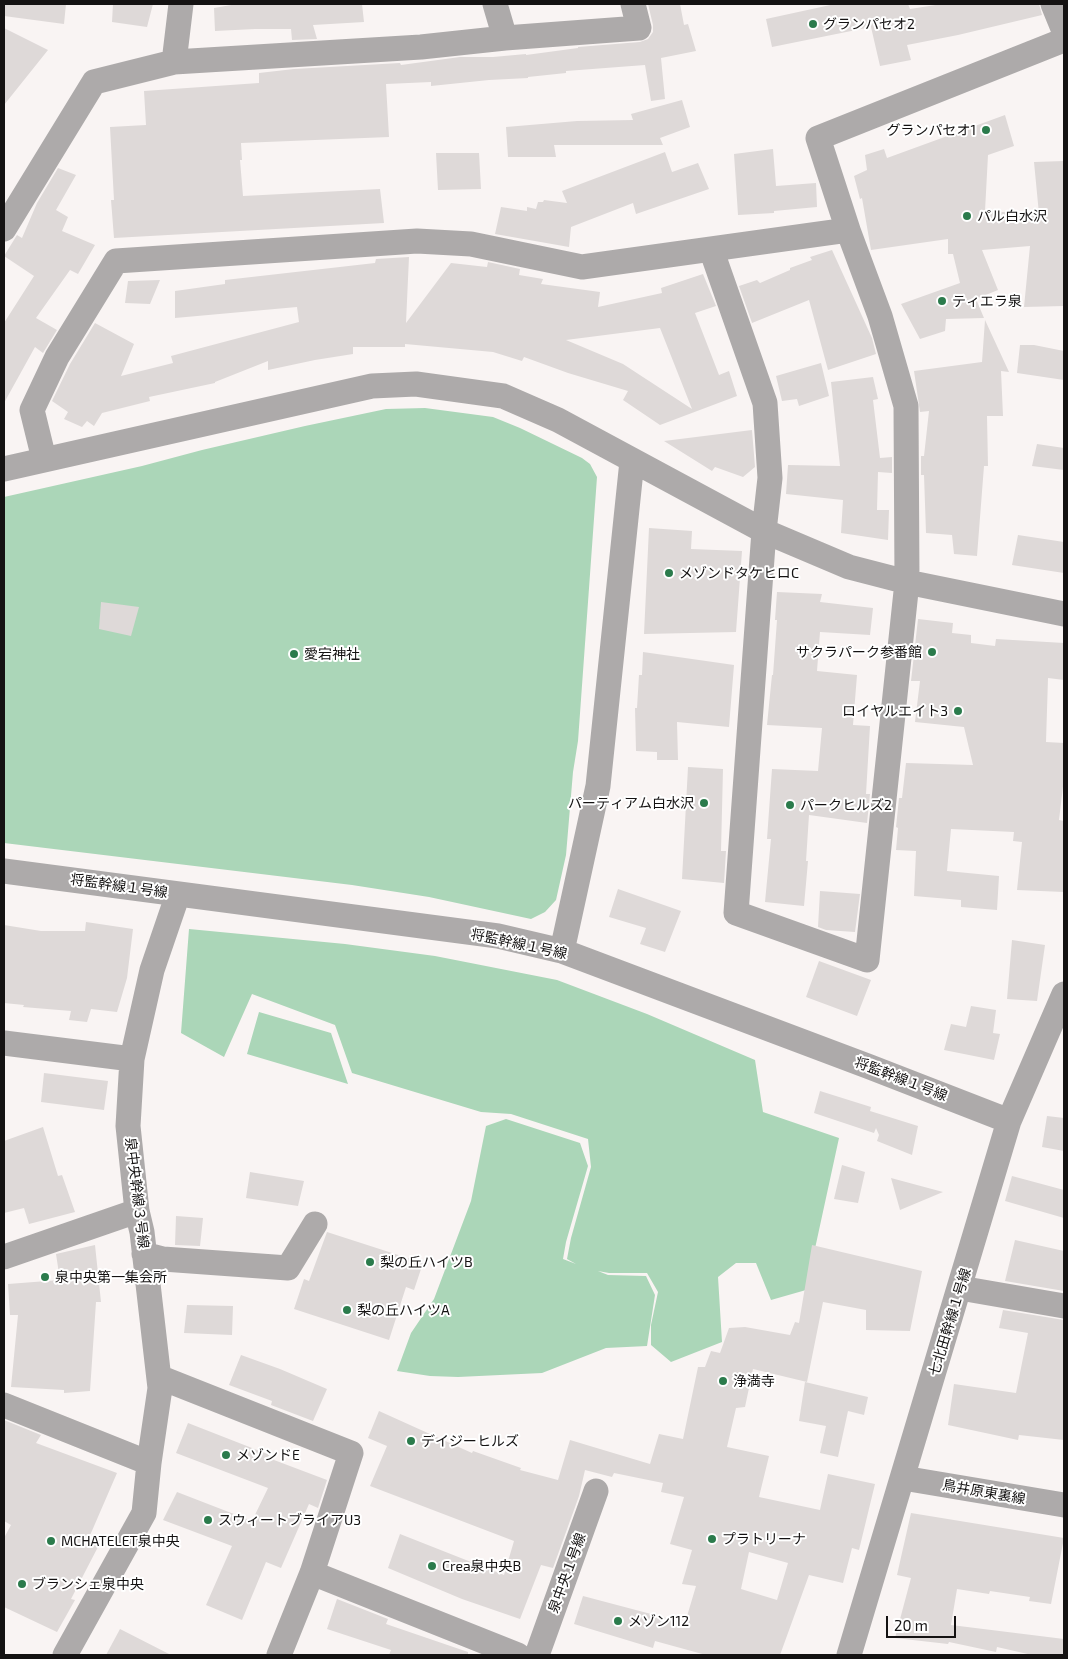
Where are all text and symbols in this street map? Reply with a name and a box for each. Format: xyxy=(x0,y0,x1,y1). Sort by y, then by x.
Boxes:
place label: グランパセオ2 xyxy=(823,16,915,32)
marker: グランパセオ2 xyxy=(807,18,819,30)
place label: グランパセオ1 xyxy=(886,122,976,138)
marker: グランパセオ1 xyxy=(980,124,992,136)
place label: パル白水沢 xyxy=(977,208,1047,224)
marker: パル白水沢 xyxy=(961,210,973,222)
place label: ティエラ泉 xyxy=(952,293,1022,309)
marker: ティエラ泉 xyxy=(936,295,948,307)
place label: メゾンドタケヒロC xyxy=(679,565,799,581)
marker: メゾンドタケヒロC xyxy=(663,567,675,579)
place label: サクラパーク参番館 xyxy=(796,644,922,660)
place label: 愛宕神社 xyxy=(304,646,360,662)
marker: サクラパーク参番館 xyxy=(926,646,938,658)
marker: 愛宕神社 xyxy=(288,648,300,660)
place label: ロイヤルエイト3 xyxy=(842,703,948,719)
marker: ロイヤルエイト3 xyxy=(952,705,964,717)
place label: パーティアム白水沢 xyxy=(568,795,694,811)
marker: パーティアム白水沢 xyxy=(698,797,710,809)
place label: パークヒルズ2 xyxy=(800,797,892,813)
marker: パークヒルズ2 xyxy=(784,799,796,811)
street label: 将監幹線１号線 xyxy=(69,871,169,901)
street label: 将監幹線１号線 xyxy=(469,926,569,962)
street label: 将監幹線１号線 xyxy=(852,1054,950,1104)
street label: 泉中央幹線３号線 xyxy=(122,1136,152,1250)
place label: 梨の丘ハイツB xyxy=(380,1254,473,1270)
marker: 梨の丘ハイツB xyxy=(364,1256,376,1268)
street label: 七北田幹線１号線 xyxy=(926,1266,974,1378)
place label: 泉中央第一集会所 xyxy=(55,1269,167,1285)
marker: 泉中央第一集会所 xyxy=(39,1271,51,1283)
place label: 梨の丘ハイツA xyxy=(357,1302,450,1318)
marker: 梨の丘ハイツA xyxy=(341,1304,353,1316)
place label: 浄満寺 xyxy=(733,1373,775,1389)
marker: 浄満寺 xyxy=(717,1375,729,1387)
place label: デイジーヒルズ xyxy=(421,1433,519,1449)
marker: デイジーヒルズ xyxy=(405,1435,417,1447)
place label: メゾンドE xyxy=(236,1447,300,1463)
marker: メゾンドE xyxy=(220,1449,232,1461)
street label: 鳥井原東裏線 xyxy=(941,1476,1027,1508)
place label: スウィートブライアU3 xyxy=(218,1512,361,1528)
marker: スウィートブライアU3 xyxy=(202,1514,214,1526)
street label: 泉中央１号線 xyxy=(545,1531,589,1615)
place label: プラトリーナ xyxy=(722,1531,806,1547)
place label: MCHATELET泉中央 xyxy=(61,1533,180,1549)
marker: プラトリーナ xyxy=(706,1533,718,1545)
marker: MCHATELET泉中央 xyxy=(45,1535,57,1547)
place label: Crea泉中央B xyxy=(442,1558,521,1574)
marker: Crea泉中央B xyxy=(426,1560,438,1572)
place label: ブランシェ泉中央 xyxy=(32,1576,144,1592)
marker: ブランシェ泉中央 xyxy=(16,1578,28,1590)
scale bar xyxy=(888,1606,958,1638)
place label: メゾン112 xyxy=(628,1613,689,1629)
marker: メゾン112 xyxy=(612,1615,624,1627)
text: 20 m xyxy=(894,1616,928,1634)

